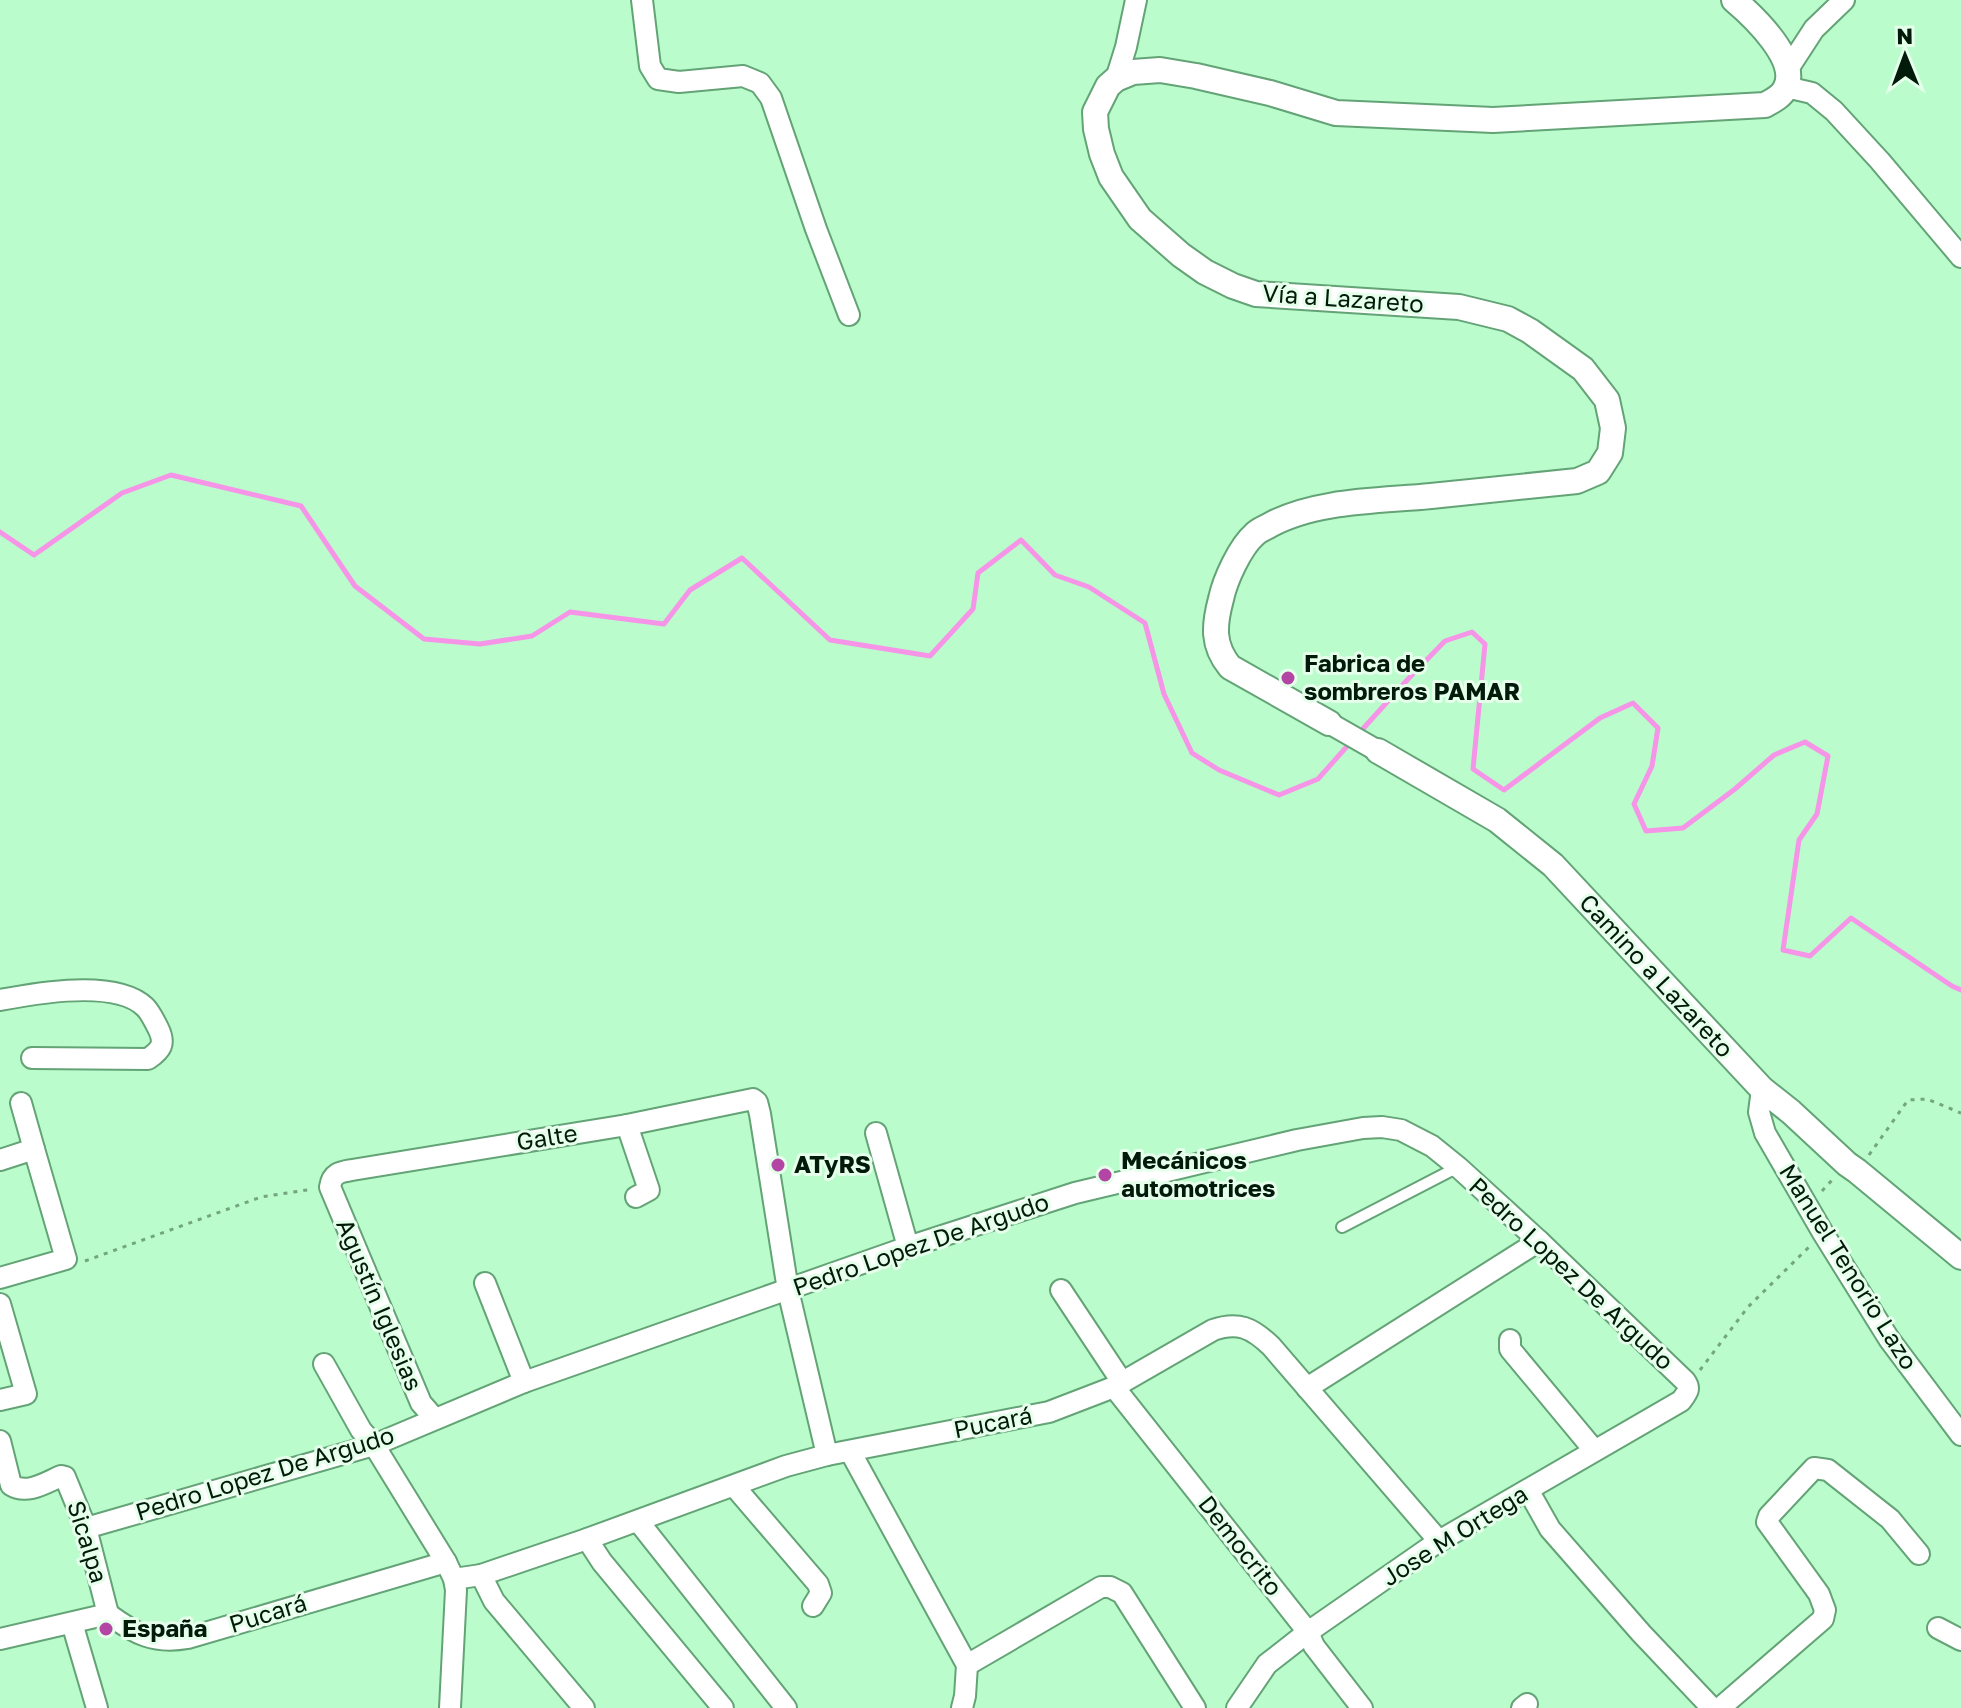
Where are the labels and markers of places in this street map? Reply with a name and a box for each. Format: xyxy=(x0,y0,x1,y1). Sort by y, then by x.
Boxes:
place label: Fabrica de sombreros PAMAR xyxy=(1304,648,1520,705)
marker: Fabrica de sombreros PAMAR xyxy=(1279,669,1297,687)
place label: Mecánicos automotrices xyxy=(1121,1145,1275,1202)
place label: ATyRS xyxy=(794,1149,871,1178)
marker: ATyRS xyxy=(769,1156,787,1174)
marker: Mecánicos automotrices xyxy=(1096,1166,1114,1184)
place label: España xyxy=(122,1613,208,1642)
marker: España xyxy=(97,1620,115,1638)

